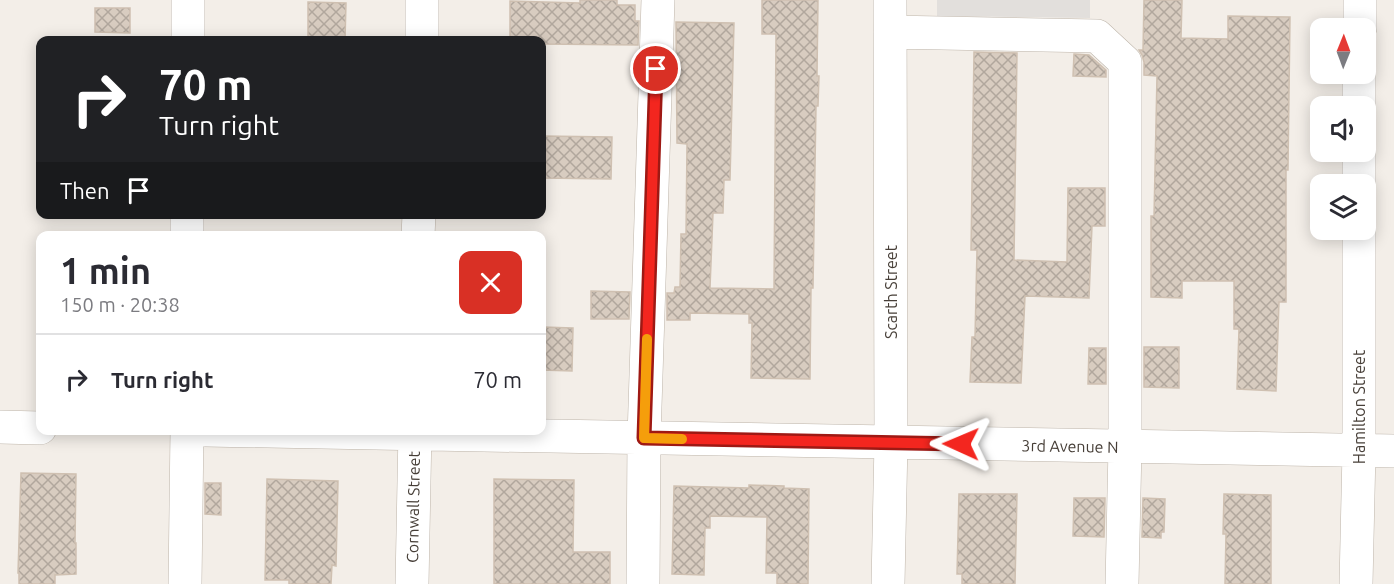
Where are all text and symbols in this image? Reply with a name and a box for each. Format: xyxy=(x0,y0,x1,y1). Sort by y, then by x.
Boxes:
north arrow xyxy=(1310,18,1376,84)
map controls xyxy=(1310,18,1376,240)
pin xyxy=(630,43,681,94)
icon: arrive xyxy=(639,52,672,85)
icon: right xyxy=(60,60,138,138)
text: 70 m xyxy=(159,61,253,108)
button: sound xyxy=(1310,96,1376,162)
text: Turn right xyxy=(159,110,279,140)
icon: arrive xyxy=(122,174,155,207)
button: layers xyxy=(1310,174,1376,240)
text: Then xyxy=(60,178,110,203)
street label: Scarth Street xyxy=(882,244,900,339)
text: 1 min xyxy=(60,250,151,291)
button: close xyxy=(459,251,522,314)
text: 150 m · 20:38 xyxy=(60,293,180,316)
street label: Hamilton Street xyxy=(1350,349,1368,464)
icon: right xyxy=(60,363,93,396)
text: Turn right xyxy=(111,367,213,392)
text: 70 m xyxy=(473,367,522,392)
position arrow xyxy=(929,412,993,476)
street label: 3rd Avenue N xyxy=(1021,436,1119,456)
street label: Cornwall Street xyxy=(403,450,423,563)

